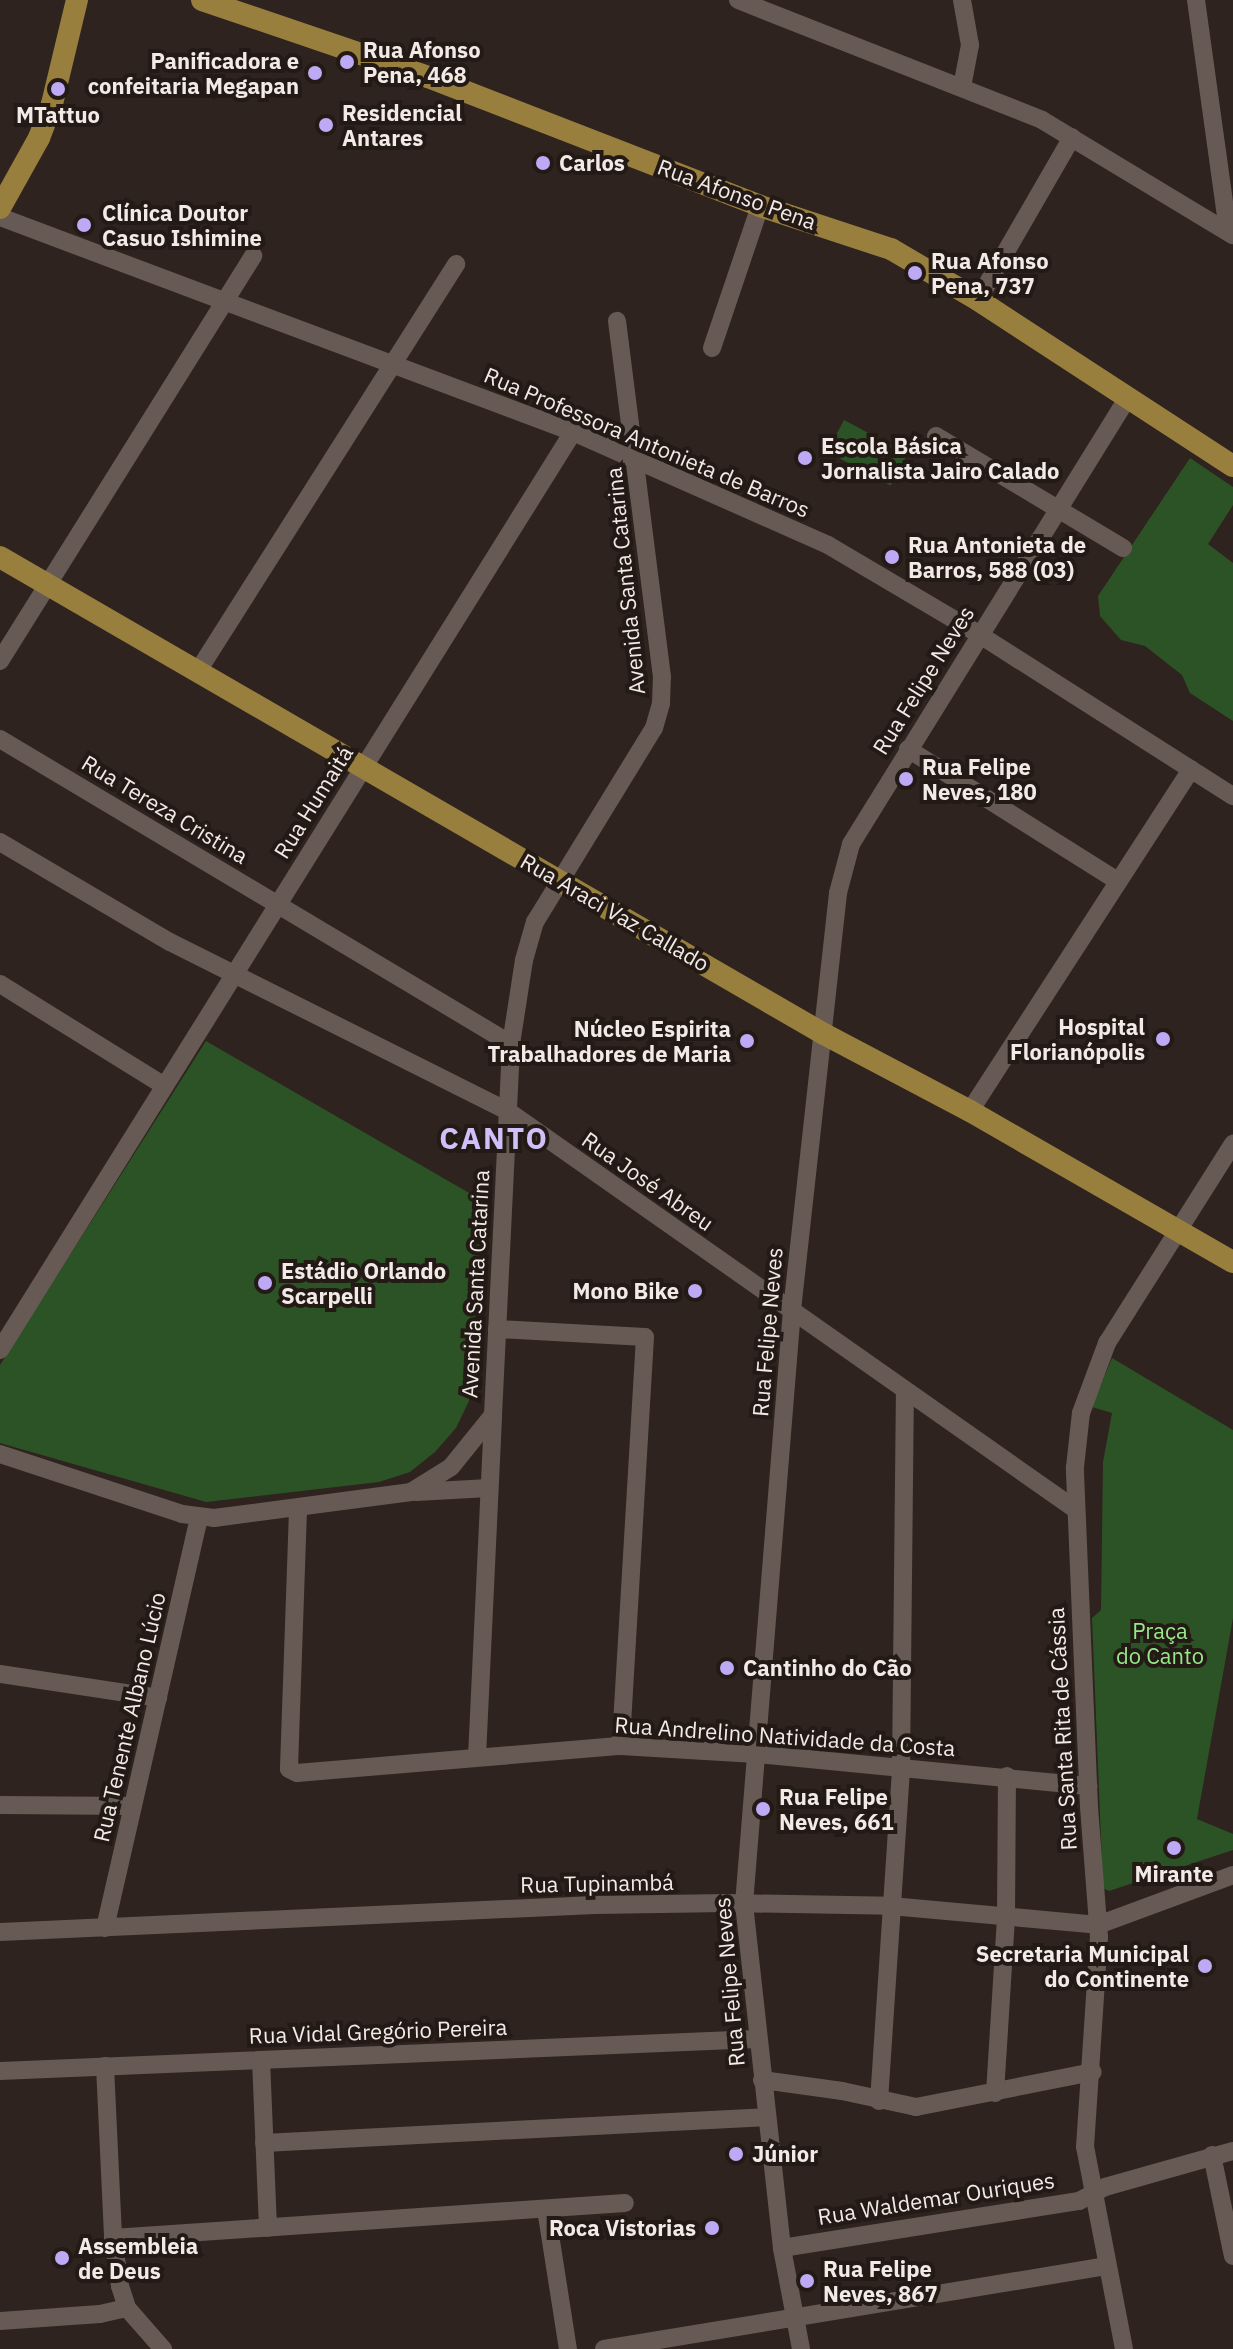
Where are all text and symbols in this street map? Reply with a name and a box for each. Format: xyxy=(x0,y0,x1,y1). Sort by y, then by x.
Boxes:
place label: Rua Afonso Pena, 468 xyxy=(363,36,481,88)
place label: Panificadora e confeitaria Megapan xyxy=(88,47,299,98)
marker: Rua Afonso Pena, 468 xyxy=(338,53,356,71)
marker: Panificadora e confeitaria Megapan xyxy=(306,64,324,82)
marker: MTattuo xyxy=(49,80,67,98)
place label: Residencial Antares xyxy=(342,99,462,150)
place label: MTattuo xyxy=(16,102,100,128)
marker: Residencial Antares xyxy=(317,116,335,134)
place label: Carlos xyxy=(559,150,625,176)
street label: Rua Afonso Pena xyxy=(654,153,820,235)
marker: Carlos xyxy=(534,154,552,172)
place label: Clínica Doutor Casuo Ishimine xyxy=(102,199,262,250)
marker: Clínica Doutor Casuo Ishimine xyxy=(73,214,95,236)
place label: Rua Afonso Pena, 737 xyxy=(931,247,1049,298)
marker: Rua Afonso Pena, 737 xyxy=(906,264,924,282)
street label: Rua Professora Antonieta de Barros xyxy=(480,361,814,523)
place label: Escola Básica Jornalista Jairo Calado xyxy=(821,432,1060,484)
marker: Escola Básica Jornalista Jairo Calado xyxy=(796,449,814,467)
street label: Avenida Santa Catarina xyxy=(600,466,650,696)
place label: Rua Antonieta de Barros, 588 (03) xyxy=(908,531,1086,582)
marker: Rua Antonieta de Barros, 588 (03) xyxy=(883,548,901,566)
street label: Rua Felipe Neves xyxy=(867,601,979,759)
street label: Rua Humaitá xyxy=(268,741,358,863)
street label: Rua Tereza Cristina xyxy=(77,749,253,869)
place label: Rua Felipe Neves, 180 xyxy=(922,753,1037,804)
marker: Rua Felipe Neves, 180 xyxy=(897,770,915,788)
street label: Rua Araci Vaz Callado xyxy=(516,847,714,977)
place label: Hospital Florianópolis xyxy=(1010,1013,1145,1064)
place label: Núcleo Espirita Trabalhadores de Maria xyxy=(487,1015,731,1066)
marker: Hospital Florianópolis xyxy=(1152,1028,1174,1050)
marker: Núcleo Espirita Trabalhadores de Maria xyxy=(738,1032,756,1050)
district label: CANTO xyxy=(439,1120,549,1156)
street label: Rua José Abreu xyxy=(577,1126,719,1236)
street label: Avenida Santa Catarina xyxy=(456,1169,494,1399)
street label: Rua Felipe Neves xyxy=(746,1246,788,1418)
place label: Estádio Orlando Scarpelli xyxy=(281,1257,446,1308)
marker: Estádio Orlando Scarpelli xyxy=(256,1274,274,1292)
place label: Mono Bike xyxy=(572,1278,679,1304)
marker: Mono Bike xyxy=(686,1282,704,1300)
street label: Rua Tenente Albano Lúcio xyxy=(87,1590,171,1844)
street label: Rua Santa Rita de Cássia xyxy=(1042,1607,1082,1851)
park label: Praça do Canto xyxy=(1116,1617,1204,1668)
place label: Cantinho do Cão xyxy=(743,1655,912,1681)
marker: Cantinho do Cão xyxy=(718,1659,736,1677)
street label: Rua Andrelino Natividade da Costa xyxy=(614,1711,956,1761)
place label: Rua Felipe Neves, 661 xyxy=(779,1783,894,1834)
marker: Rua Felipe Neves, 661 xyxy=(754,1800,772,1818)
marker: Mirante xyxy=(1165,1839,1183,1857)
place label: Mirante xyxy=(1134,1861,1214,1887)
street label: Rua Tupinambá xyxy=(520,1868,674,1898)
street label: Rua Felipe Neves xyxy=(708,1896,750,2068)
place label: Secretaria Municipal do Continente xyxy=(976,1940,1189,1992)
marker: Secretaria Municipal do Continente xyxy=(1196,1957,1214,1975)
street label: Rua Vidal Gregório Pereira xyxy=(248,2013,508,2049)
place label: Júnior xyxy=(752,2141,818,2167)
marker: Júnior xyxy=(727,2145,745,2163)
street label: Rua Waldemar Ouriques xyxy=(816,2166,1056,2230)
place label: Roca Vistorias xyxy=(549,2215,696,2241)
marker: Roca Vistorias xyxy=(703,2219,721,2237)
place label: Assembleia de Deus xyxy=(78,2232,198,2284)
marker: Assembleia de Deus xyxy=(53,2249,71,2267)
place label: Rua Felipe Neves, 867 xyxy=(823,2255,938,2306)
marker: Rua Felipe Neves, 867 xyxy=(798,2272,816,2290)

